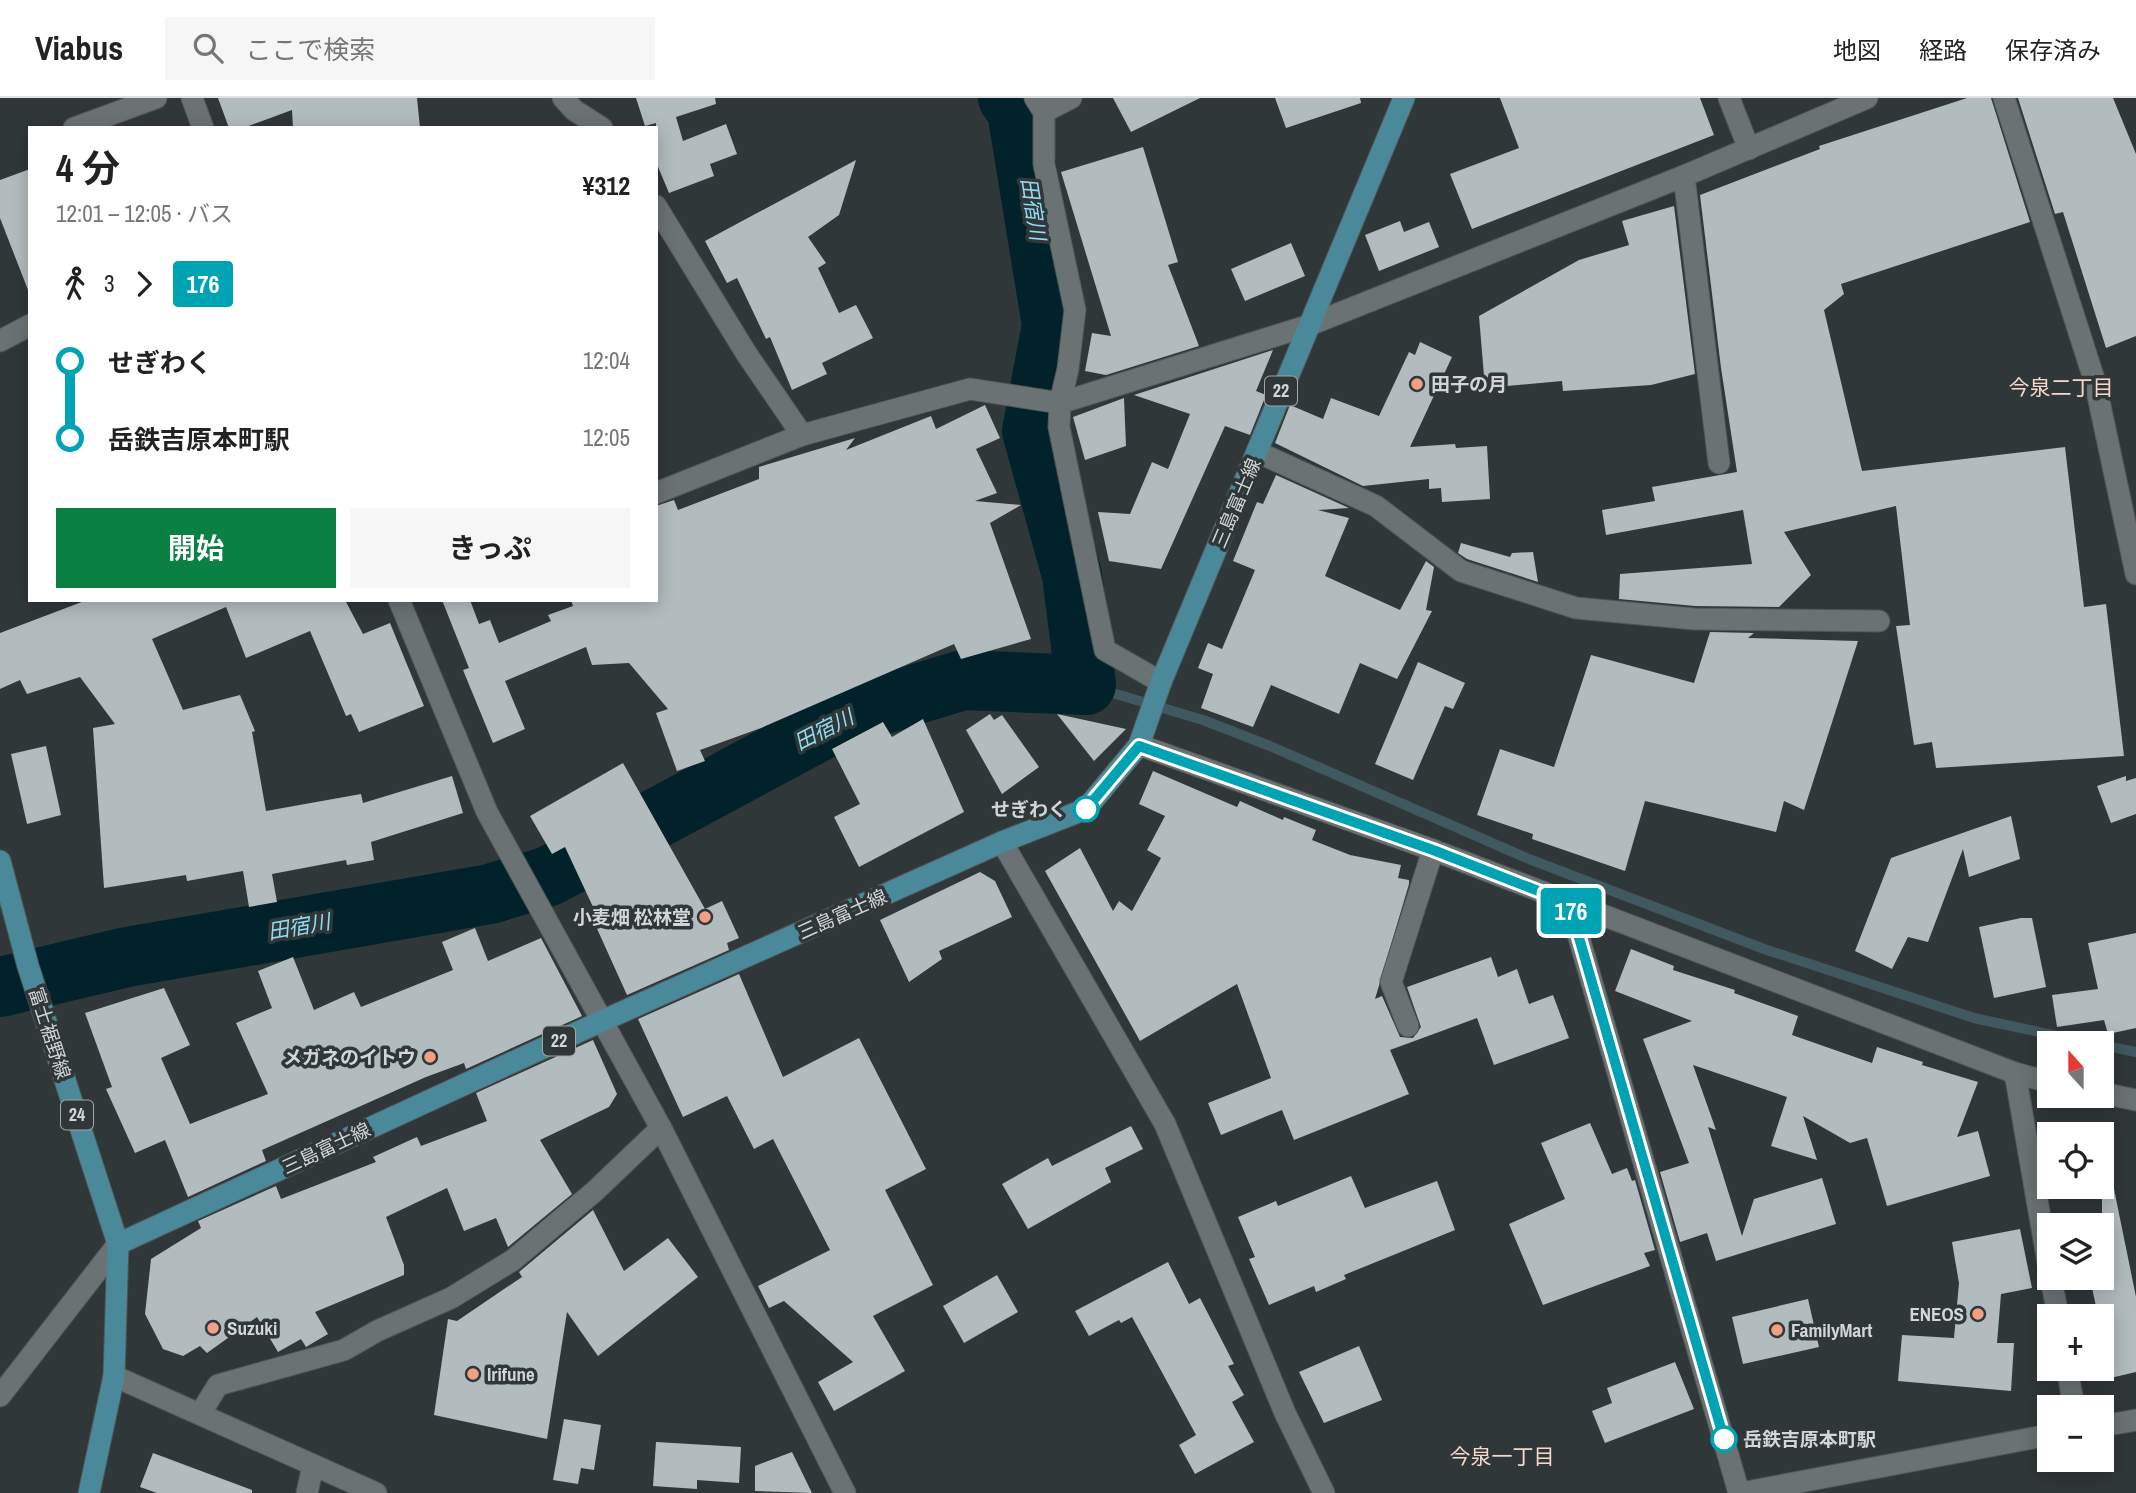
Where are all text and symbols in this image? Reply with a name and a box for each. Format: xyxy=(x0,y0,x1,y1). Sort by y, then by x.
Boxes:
search box xyxy=(165,17,655,80)
text: Viabus xyxy=(35,26,123,70)
icon: search xyxy=(189,29,227,67)
text: ここで検索 xyxy=(245,32,375,67)
text: 地図 xyxy=(1833,34,1881,66)
text: 経路 xyxy=(1919,34,1967,66)
text: 保存済み xyxy=(2005,34,2101,66)
text: 4 分 xyxy=(56,143,120,194)
text: ¥312 xyxy=(583,168,630,203)
water label: 田宿川 xyxy=(1014,176,1053,244)
text: 12:01 – 12:05 · バス xyxy=(56,198,233,229)
icon: walk xyxy=(56,265,94,303)
icon: forward xyxy=(125,265,163,303)
text: 3 xyxy=(104,268,115,299)
text: 176 xyxy=(187,268,219,300)
text: せぎわく xyxy=(108,345,212,380)
text: 12:04 xyxy=(583,345,630,376)
place label: 田子の月 xyxy=(1431,371,1507,397)
district label: 今泉二丁目 xyxy=(2009,373,2114,402)
road number: 22 xyxy=(1265,376,1297,405)
marker: 田子の月 xyxy=(1409,376,1425,392)
text: 岳鉄吉原本町駅 xyxy=(108,422,290,457)
text: 12:05 xyxy=(583,422,630,453)
street label: 三島富士線 xyxy=(1205,454,1267,552)
button: 開始 xyxy=(56,508,336,588)
button: きっぷ xyxy=(350,508,630,588)
water label: 田宿川 xyxy=(789,701,860,757)
place label: せぎわく xyxy=(991,796,1067,822)
marker: せぎわく xyxy=(1073,796,1099,822)
street label: 三島富士線 xyxy=(793,883,891,945)
line badge: 176 xyxy=(1531,888,1611,934)
text: 176 xyxy=(1555,895,1587,927)
place label: 小麦畑 松林堂 xyxy=(573,904,691,930)
water label: 田宿川 xyxy=(265,906,334,946)
marker: 小麦畑 松林堂 xyxy=(697,909,713,925)
street label: 富士裾野線 xyxy=(23,984,77,1082)
road number: 22 xyxy=(543,1026,575,1056)
north arrow xyxy=(2037,1031,2114,1108)
map controls xyxy=(2037,1031,2114,1472)
place label: メガネのイトウ xyxy=(283,1044,416,1070)
marker: メガネのイトウ xyxy=(422,1049,438,1065)
road number: 24 xyxy=(61,1100,93,1130)
street label: 三島富士線 xyxy=(277,1116,375,1180)
button: locate xyxy=(2037,1122,2114,1199)
button: layers xyxy=(2037,1213,2114,1290)
place label: ENEOS xyxy=(1909,1301,1964,1327)
button: + xyxy=(2037,1304,2114,1381)
marker: ENEOS xyxy=(1970,1306,1986,1322)
place label: Suzuki xyxy=(227,1315,277,1341)
place label: FamilyMart xyxy=(1791,1317,1873,1343)
marker: Suzuki xyxy=(205,1320,221,1336)
marker: FamilyMart xyxy=(1769,1322,1785,1338)
place label: Irifune xyxy=(487,1361,535,1387)
marker: Irifune xyxy=(465,1366,481,1382)
button: − xyxy=(2037,1395,2114,1472)
marker: 岳鉄吉原本町駅 xyxy=(1711,1426,1737,1452)
place label: 岳鉄吉原本町駅 xyxy=(1743,1426,1876,1452)
district label: 今泉一丁目 xyxy=(1450,1442,1555,1471)

